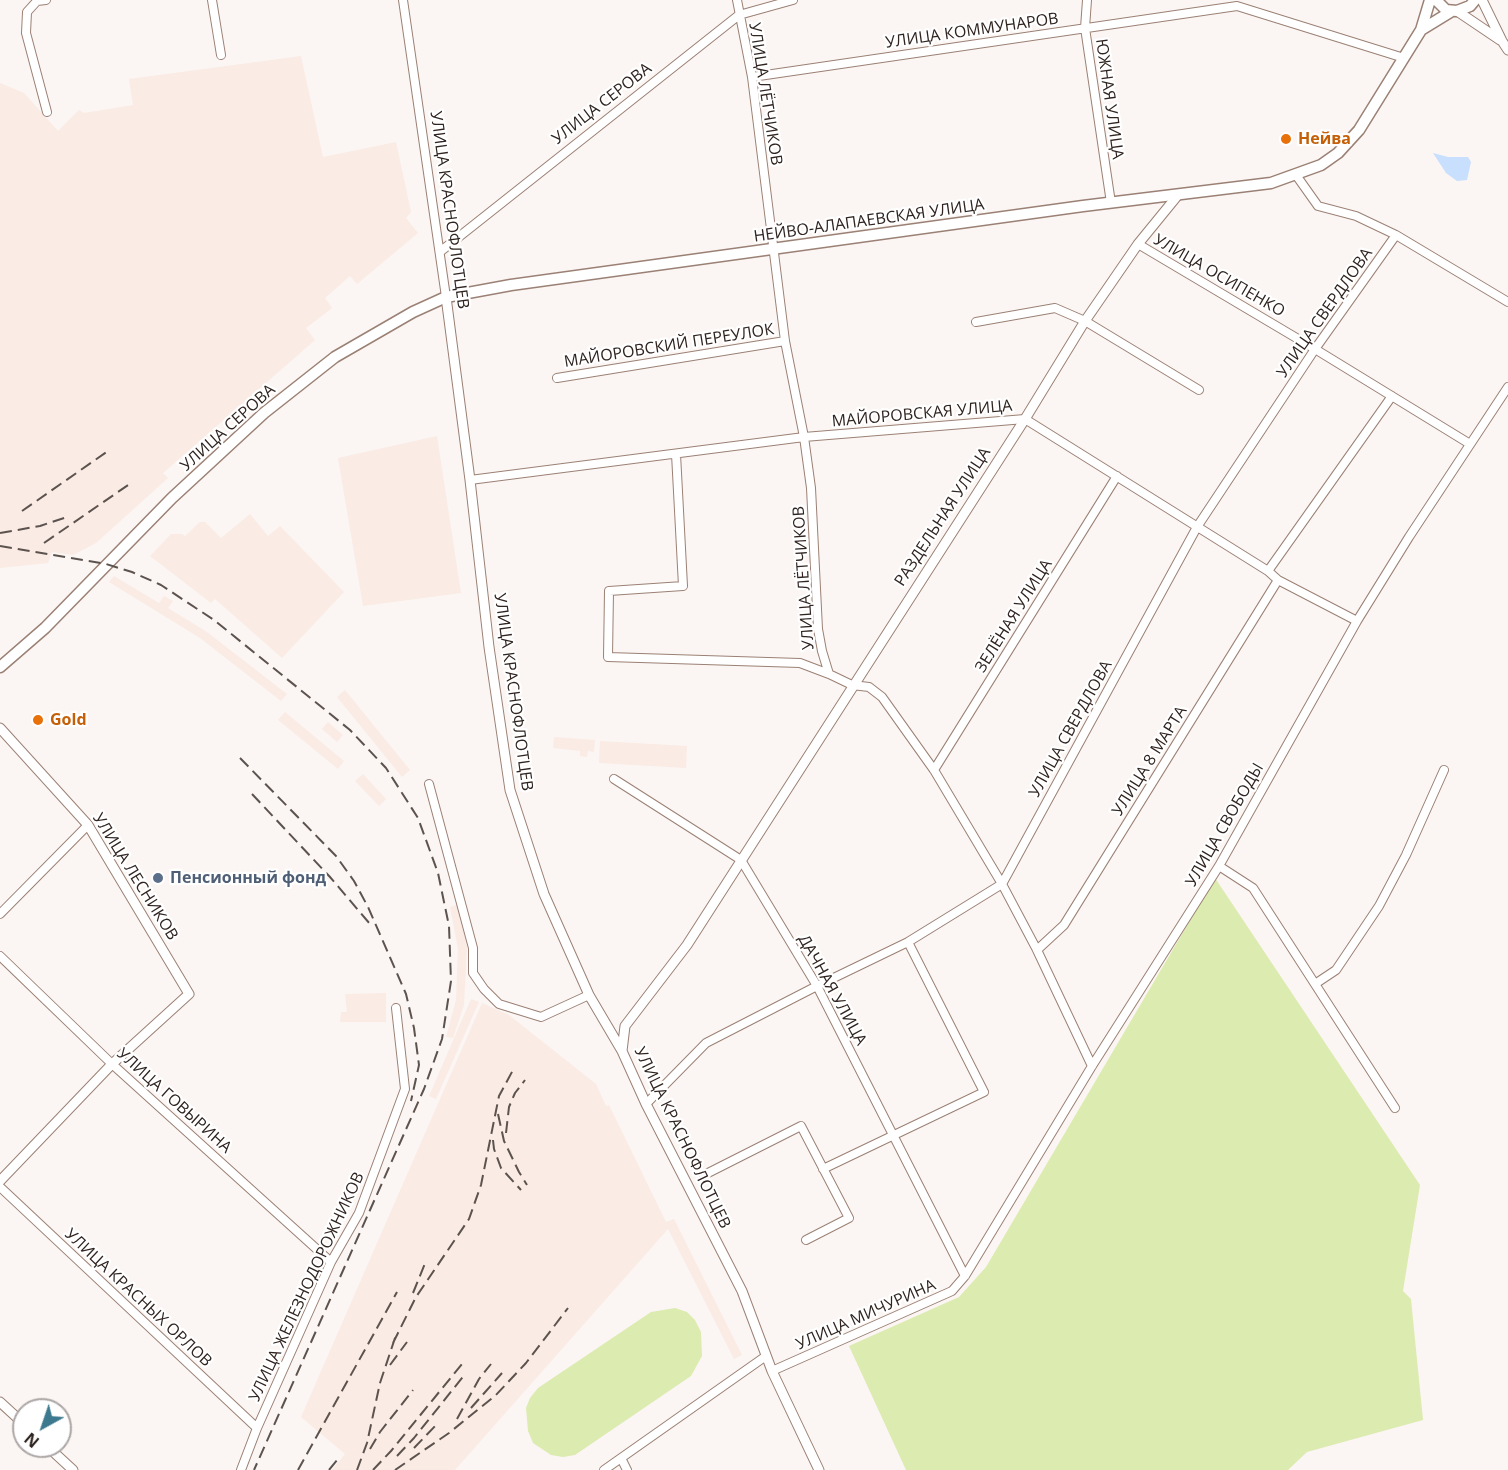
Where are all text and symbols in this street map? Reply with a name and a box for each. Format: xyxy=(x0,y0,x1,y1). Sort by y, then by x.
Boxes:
street label: УЛИЦА КОММУНАРОВ xyxy=(884,9,1060,53)
street label: УЛИЦА ЛЁТЧИКОВ xyxy=(744,21,786,167)
street label: ЮЖНАЯ УЛИЦА xyxy=(1091,37,1127,161)
street label: УЛИЦА СЕРОВА xyxy=(548,59,656,149)
street label: УЛИЦА КРАСНОФЛОТЦЕВ xyxy=(426,110,472,310)
place label: Нейва xyxy=(1298,129,1351,149)
marker: Нейва xyxy=(1279,132,1293,146)
street label: НЕЙВО-АЛАПАЕВСКАЯ УЛИЦА xyxy=(752,195,986,247)
street label: УЛИЦА ОСИПЕНКО xyxy=(1150,231,1288,321)
street label: УЛИЦА СВЕРДЛОВА xyxy=(1273,245,1377,381)
street label: МАЙОРОВСКИЙ ПЕРЕУЛОК xyxy=(563,320,775,372)
street label: УЛИЦА СЕРОВА xyxy=(177,380,279,476)
street label: МАЙОРОВСКАЯ УЛИЦА xyxy=(831,397,1013,431)
street label: РАЗДЕЛЬНАЯ УЛИЦА xyxy=(891,444,995,590)
street label: УЛИЦА ЛЁТЧИКОВ xyxy=(789,505,819,651)
street label: ЗЕЛЁНАЯ УЛИЦА xyxy=(971,556,1057,676)
street label: УЛИЦА КРАСНОФЛОТЦЕВ xyxy=(490,592,536,792)
street label: УЛИЦА СВЕРДЛОВА xyxy=(1025,657,1117,801)
street label: УЛИЦА 8 МАРТА xyxy=(1109,703,1191,819)
place label: Gold xyxy=(50,710,86,730)
marker: Gold xyxy=(31,713,45,727)
street label: УЛИЦА СВОБОДЫ xyxy=(1182,760,1268,890)
street label: УЛИЦА ЛЕСНИКОВ xyxy=(88,810,182,944)
place label: Пенсионный фонд xyxy=(170,868,326,888)
marker: Пенсионный фонд xyxy=(151,871,165,885)
street label: ДАЧНАЯ УЛИЦА xyxy=(794,931,870,1049)
street label: УЛИЦА ГОВЫРИНА xyxy=(113,1044,235,1158)
street label: УЛИЦА КРАСНОФЛОТЦЕВ xyxy=(630,1044,734,1232)
street label: УЛИЦА ЖЕЛЕЗНОДОРОЖНИКОВ xyxy=(245,1169,369,1405)
street label: УЛИЦА КРАСНЫХ ОРЛОВ xyxy=(61,1225,215,1371)
street label: УЛИЦА МИЧУРИНА xyxy=(793,1276,939,1354)
north arrow xyxy=(12,1398,72,1458)
text: N xyxy=(20,1428,44,1453)

